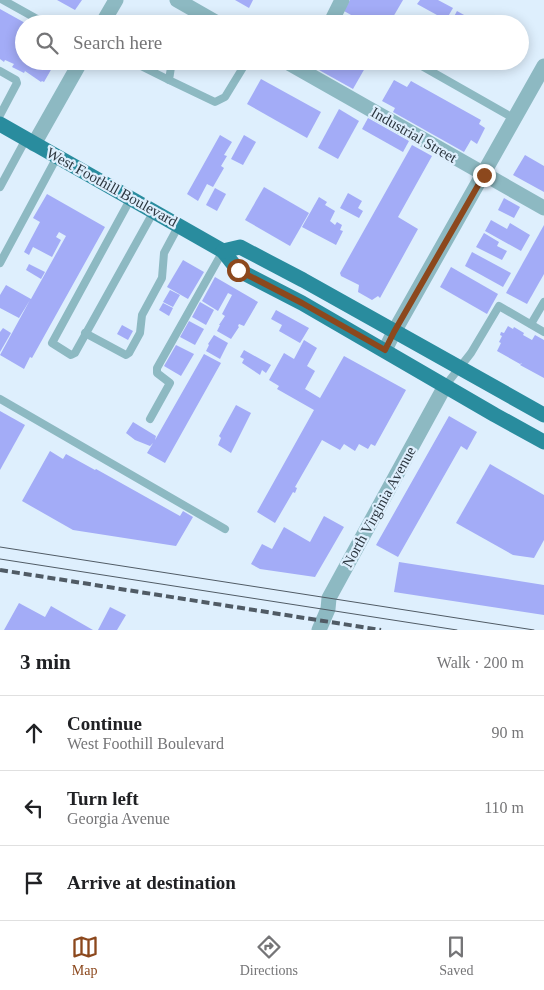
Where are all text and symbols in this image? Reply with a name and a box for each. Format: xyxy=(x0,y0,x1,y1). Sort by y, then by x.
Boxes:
search box xyxy=(15,15,529,70)
icon: search xyxy=(33,29,61,57)
text: Search here xyxy=(73,32,162,53)
street label: Industrial Street xyxy=(368,104,460,166)
street label: West Foothill Boulevard xyxy=(44,144,181,230)
route end xyxy=(473,164,496,187)
route start xyxy=(227,259,250,282)
street label: North Virginia Avenue xyxy=(339,443,419,570)
text: 3 min xyxy=(20,650,71,674)
text: Walk · 200 m xyxy=(437,654,524,671)
text: Continue xyxy=(67,713,142,734)
icon: ahead xyxy=(20,719,48,747)
text: 90 m xyxy=(492,724,524,741)
text: West Foothill Boulevard xyxy=(67,735,224,752)
text: Turn left xyxy=(67,788,139,809)
icon: left xyxy=(20,794,48,822)
text: 110 m xyxy=(484,799,524,816)
text: Georgia Avenue xyxy=(67,810,170,827)
icon: arrive xyxy=(20,869,48,897)
text: Arrive at destination xyxy=(67,872,236,893)
tab: Map xyxy=(71,933,99,979)
tab: Directions xyxy=(240,933,298,979)
tab: Saved xyxy=(439,933,473,979)

